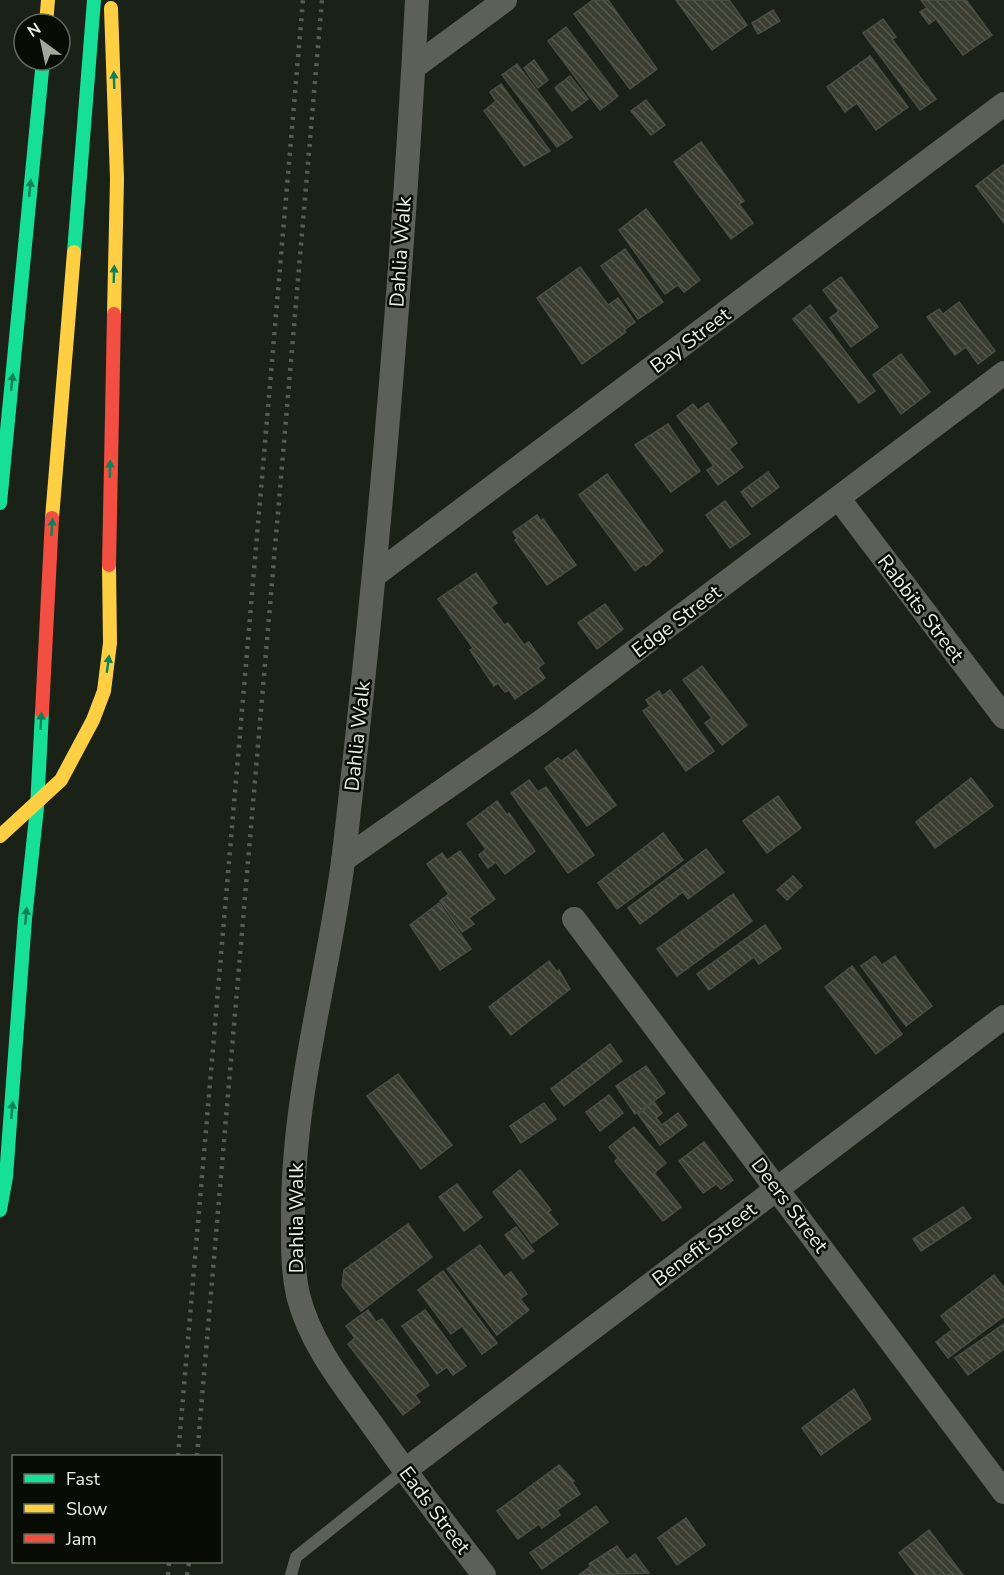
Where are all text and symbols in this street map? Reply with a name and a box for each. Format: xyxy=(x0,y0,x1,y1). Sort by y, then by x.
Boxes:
north arrow xyxy=(12,12,72,72)
text: N xyxy=(23,18,45,43)
one-way arrow xyxy=(109,70,118,89)
one-way arrow xyxy=(25,178,35,197)
street label: Dahlia Walk xyxy=(383,195,418,308)
one-way arrow xyxy=(109,265,119,284)
street label: Bay Street xyxy=(645,301,737,379)
one-way arrow xyxy=(7,372,17,391)
one-way arrow xyxy=(105,460,115,479)
one-way arrow xyxy=(47,517,56,536)
street label: Rabbits Street xyxy=(871,549,971,668)
street label: Edge Street xyxy=(626,578,727,664)
one-way arrow xyxy=(103,655,112,674)
street label: Dahlia Walk xyxy=(338,679,377,792)
one-way arrow xyxy=(37,712,46,731)
one-way arrow xyxy=(21,906,31,925)
one-way arrow xyxy=(7,1101,16,1120)
street label: Deers Street xyxy=(745,1152,835,1259)
street label: Dahlia Walk xyxy=(283,1162,310,1273)
street label: Benefit Street xyxy=(647,1196,763,1293)
legend xyxy=(12,1455,222,1563)
street label: Eads Street xyxy=(393,1461,477,1560)
text: Fast xyxy=(66,1467,101,1491)
text: Slow xyxy=(66,1497,107,1521)
text: Jam xyxy=(65,1527,97,1551)

